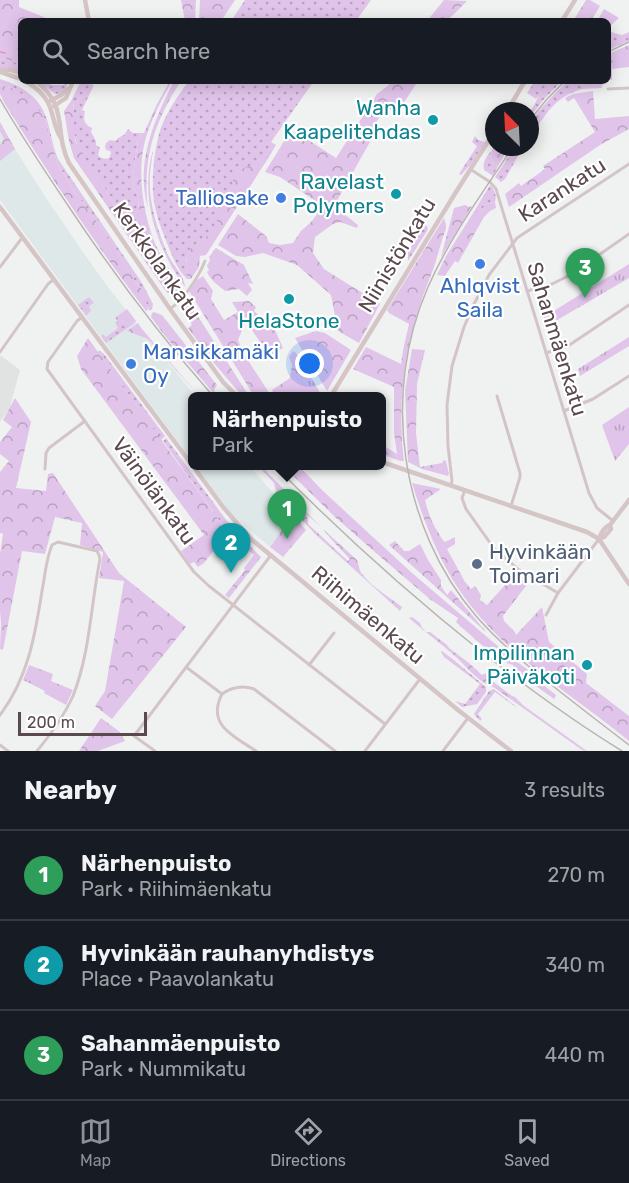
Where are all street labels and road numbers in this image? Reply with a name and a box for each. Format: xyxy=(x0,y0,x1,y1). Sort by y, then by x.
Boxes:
street label: Karankatu xyxy=(513,152,610,227)
street label: Niinistönkatu xyxy=(353,193,441,317)
street label: Kerkkolankatu xyxy=(108,197,207,324)
street label: Sahanmäenkatu xyxy=(522,259,593,419)
street label: Väinölänkatu xyxy=(107,432,202,549)
street label: Riihimäenkatu xyxy=(307,560,430,669)

